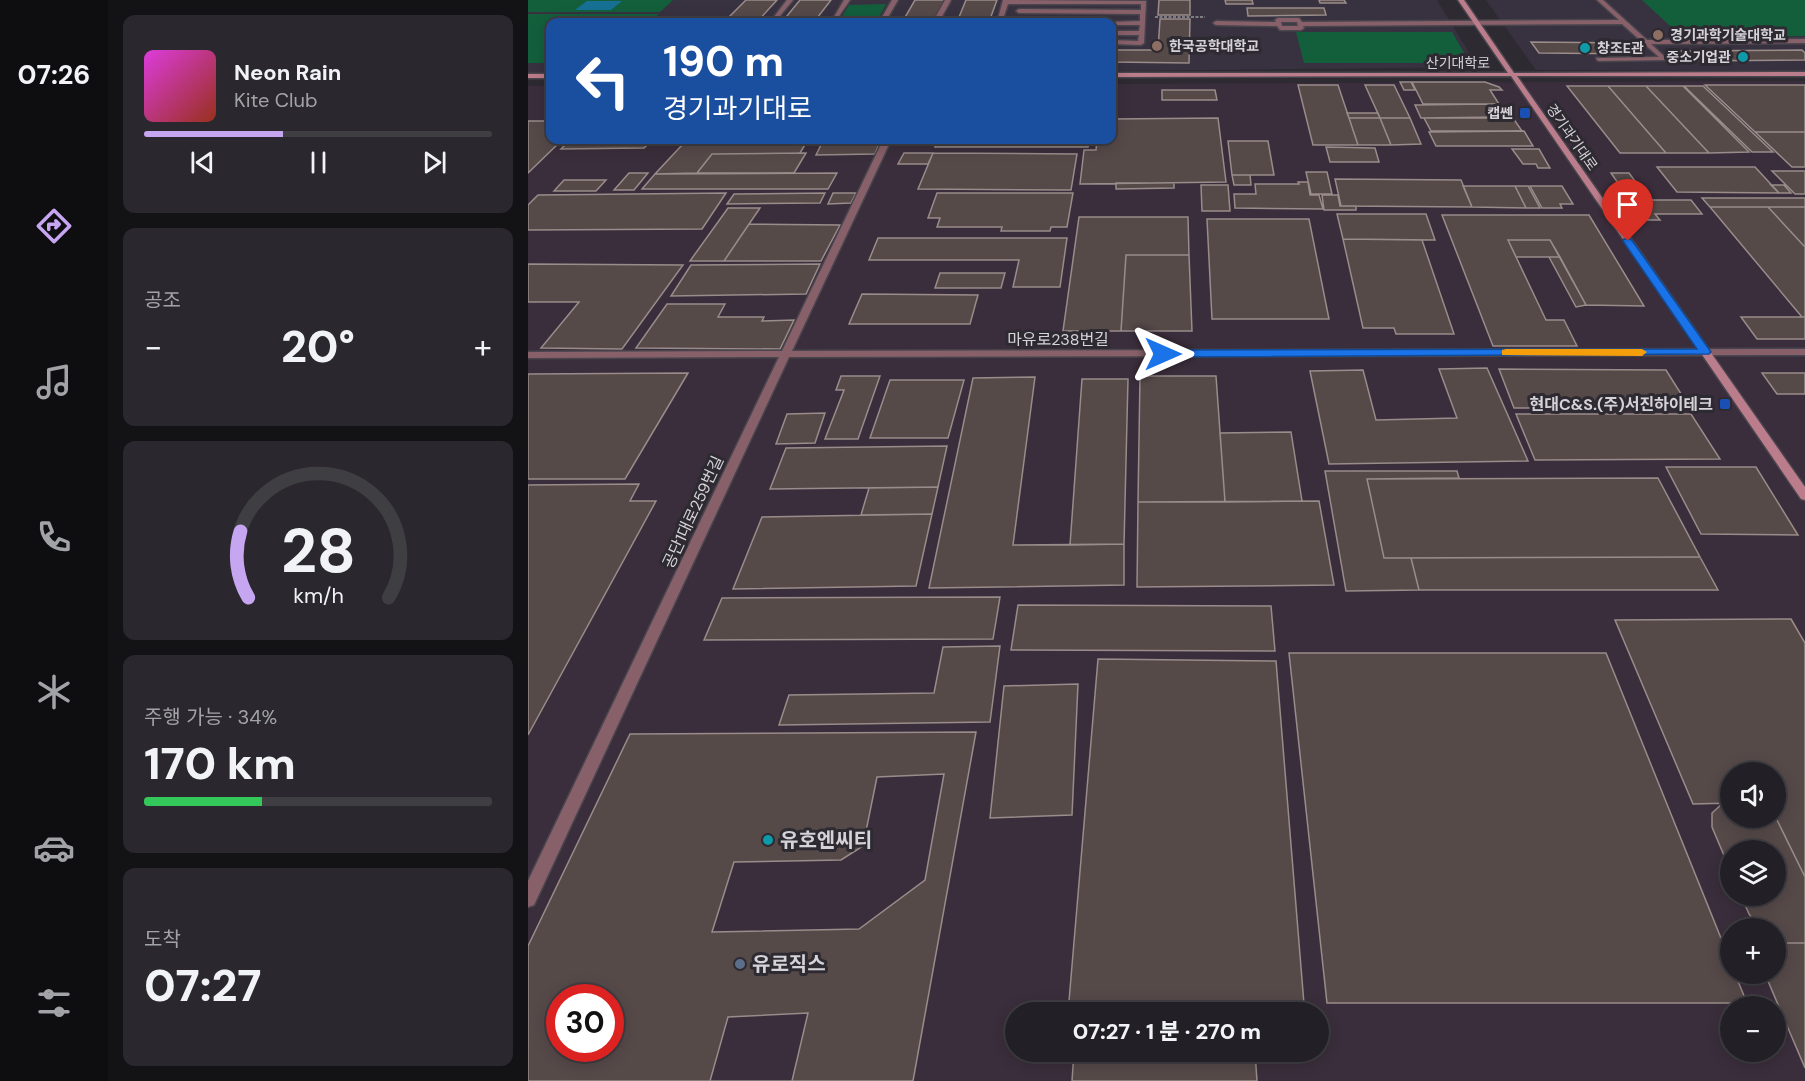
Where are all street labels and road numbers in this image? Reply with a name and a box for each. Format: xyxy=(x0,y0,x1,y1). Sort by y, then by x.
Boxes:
street label: 산기대학로 xyxy=(1426,54,1490,72)
street label: 경기과기대로 xyxy=(1542,100,1602,174)
street label: 마유로238번길 xyxy=(1007,329,1109,350)
street label: 공단1대로259번길 xyxy=(658,452,728,572)

